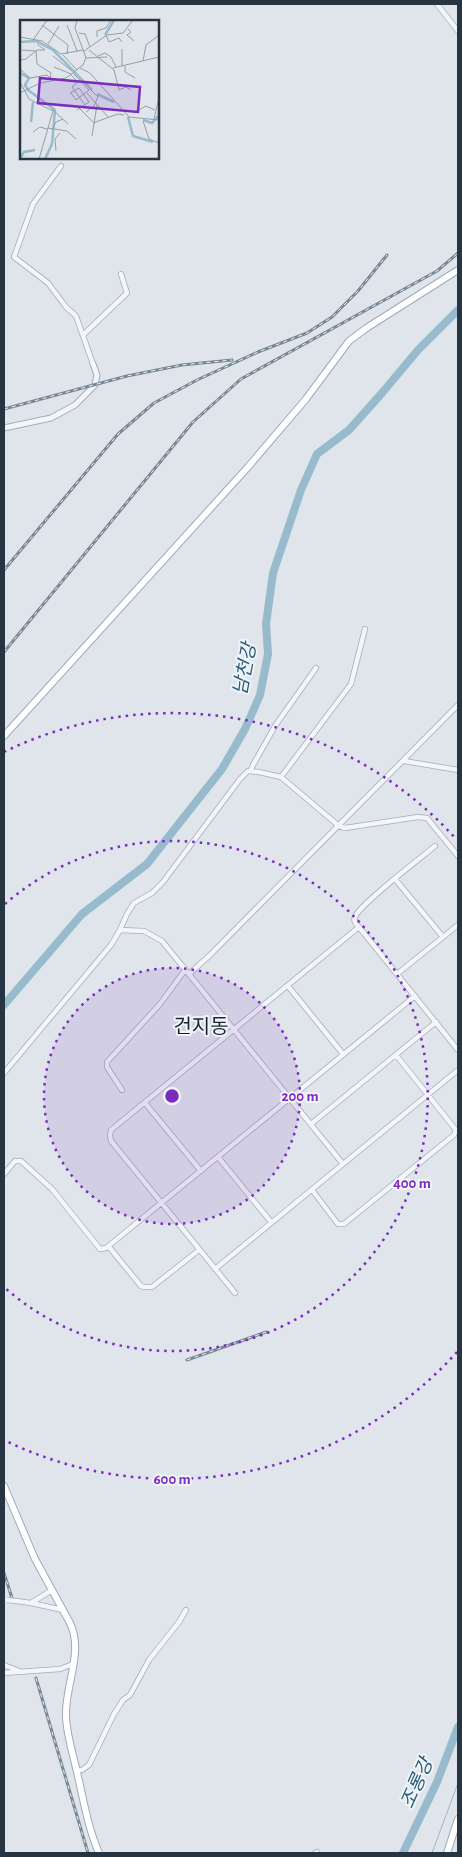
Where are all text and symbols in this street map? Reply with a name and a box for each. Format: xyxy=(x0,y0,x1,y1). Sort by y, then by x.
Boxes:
inset map xyxy=(20,20,159,159)
water label: 남천강 xyxy=(230,639,260,697)
district label: 건지동 xyxy=(173,1016,229,1037)
centre of rings xyxy=(163,1087,181,1105)
text: 200 m xyxy=(281,1089,319,1104)
text: 400 m xyxy=(393,1176,431,1191)
text: 600 m xyxy=(153,1472,191,1487)
water label: 조롱강 xyxy=(397,1753,438,1811)

